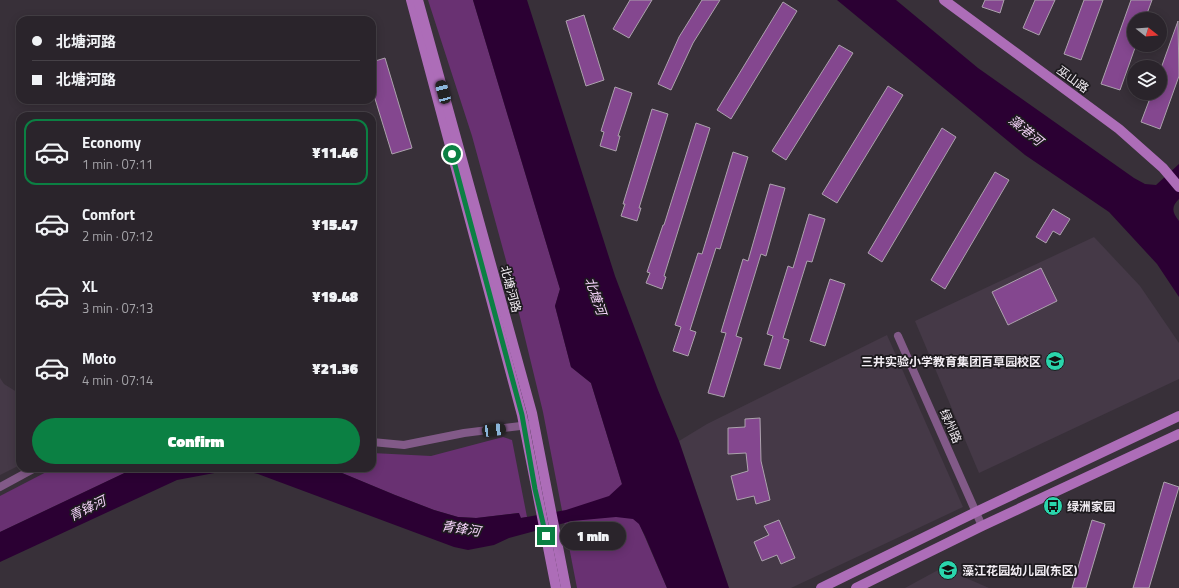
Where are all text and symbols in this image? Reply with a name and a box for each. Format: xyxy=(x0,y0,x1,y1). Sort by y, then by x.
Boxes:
north arrow xyxy=(1127,12,1167,52)
map controls xyxy=(1127,12,1167,100)
text: 北塘河路 xyxy=(56,30,116,53)
button: layers xyxy=(1127,60,1167,100)
street label: 巫山路 xyxy=(1053,61,1093,97)
text: 北塘河路 xyxy=(56,68,116,91)
car xyxy=(434,79,452,105)
water label: 藻港河 xyxy=(1005,110,1050,152)
text: Economy xyxy=(82,131,141,154)
icon: car xyxy=(34,134,70,170)
text: ¥11.46 xyxy=(312,141,358,164)
route start xyxy=(443,145,461,163)
text: 1 min · 07:11 xyxy=(82,154,153,174)
text: Comfort xyxy=(82,203,135,226)
icon: car xyxy=(34,206,70,242)
text: ¥15.47 xyxy=(312,213,358,236)
text: 2 min · 07:12 xyxy=(82,226,153,246)
street label: 北塘河路 xyxy=(496,263,526,315)
water label: 北塘河 xyxy=(580,274,613,321)
text: XL xyxy=(82,275,98,298)
icon: car xyxy=(34,278,70,314)
text: ¥19.48 xyxy=(312,285,358,308)
text: 3 min · 07:13 xyxy=(82,298,153,318)
text: Moto xyxy=(82,347,116,370)
icon: car xyxy=(34,350,70,386)
school or university icon: 三井实验小学教育集团百草园校区 xyxy=(1044,350,1066,372)
place label: 三井实验小学教育集团百草园校区 xyxy=(861,352,1041,371)
text: ¥21.36 xyxy=(312,357,358,380)
text: 4 min · 07:14 xyxy=(82,370,153,390)
street label: 绿州路 xyxy=(935,406,967,446)
button: Confirm xyxy=(32,418,360,464)
car xyxy=(481,423,507,437)
water label: 青锋河 xyxy=(65,489,112,526)
bus stop icon: 绿洲家园 xyxy=(1042,495,1064,517)
place label: 绿洲家园 xyxy=(1067,497,1115,516)
water label: 青锋河 xyxy=(440,515,485,541)
callout: 1 min xyxy=(560,522,626,550)
text: 1 min xyxy=(577,526,609,546)
route end xyxy=(537,527,555,545)
school or university icon: 藻江花园幼儿园(东区) xyxy=(937,559,959,581)
place label: 藻江花园幼儿园(东区) xyxy=(962,561,1078,580)

